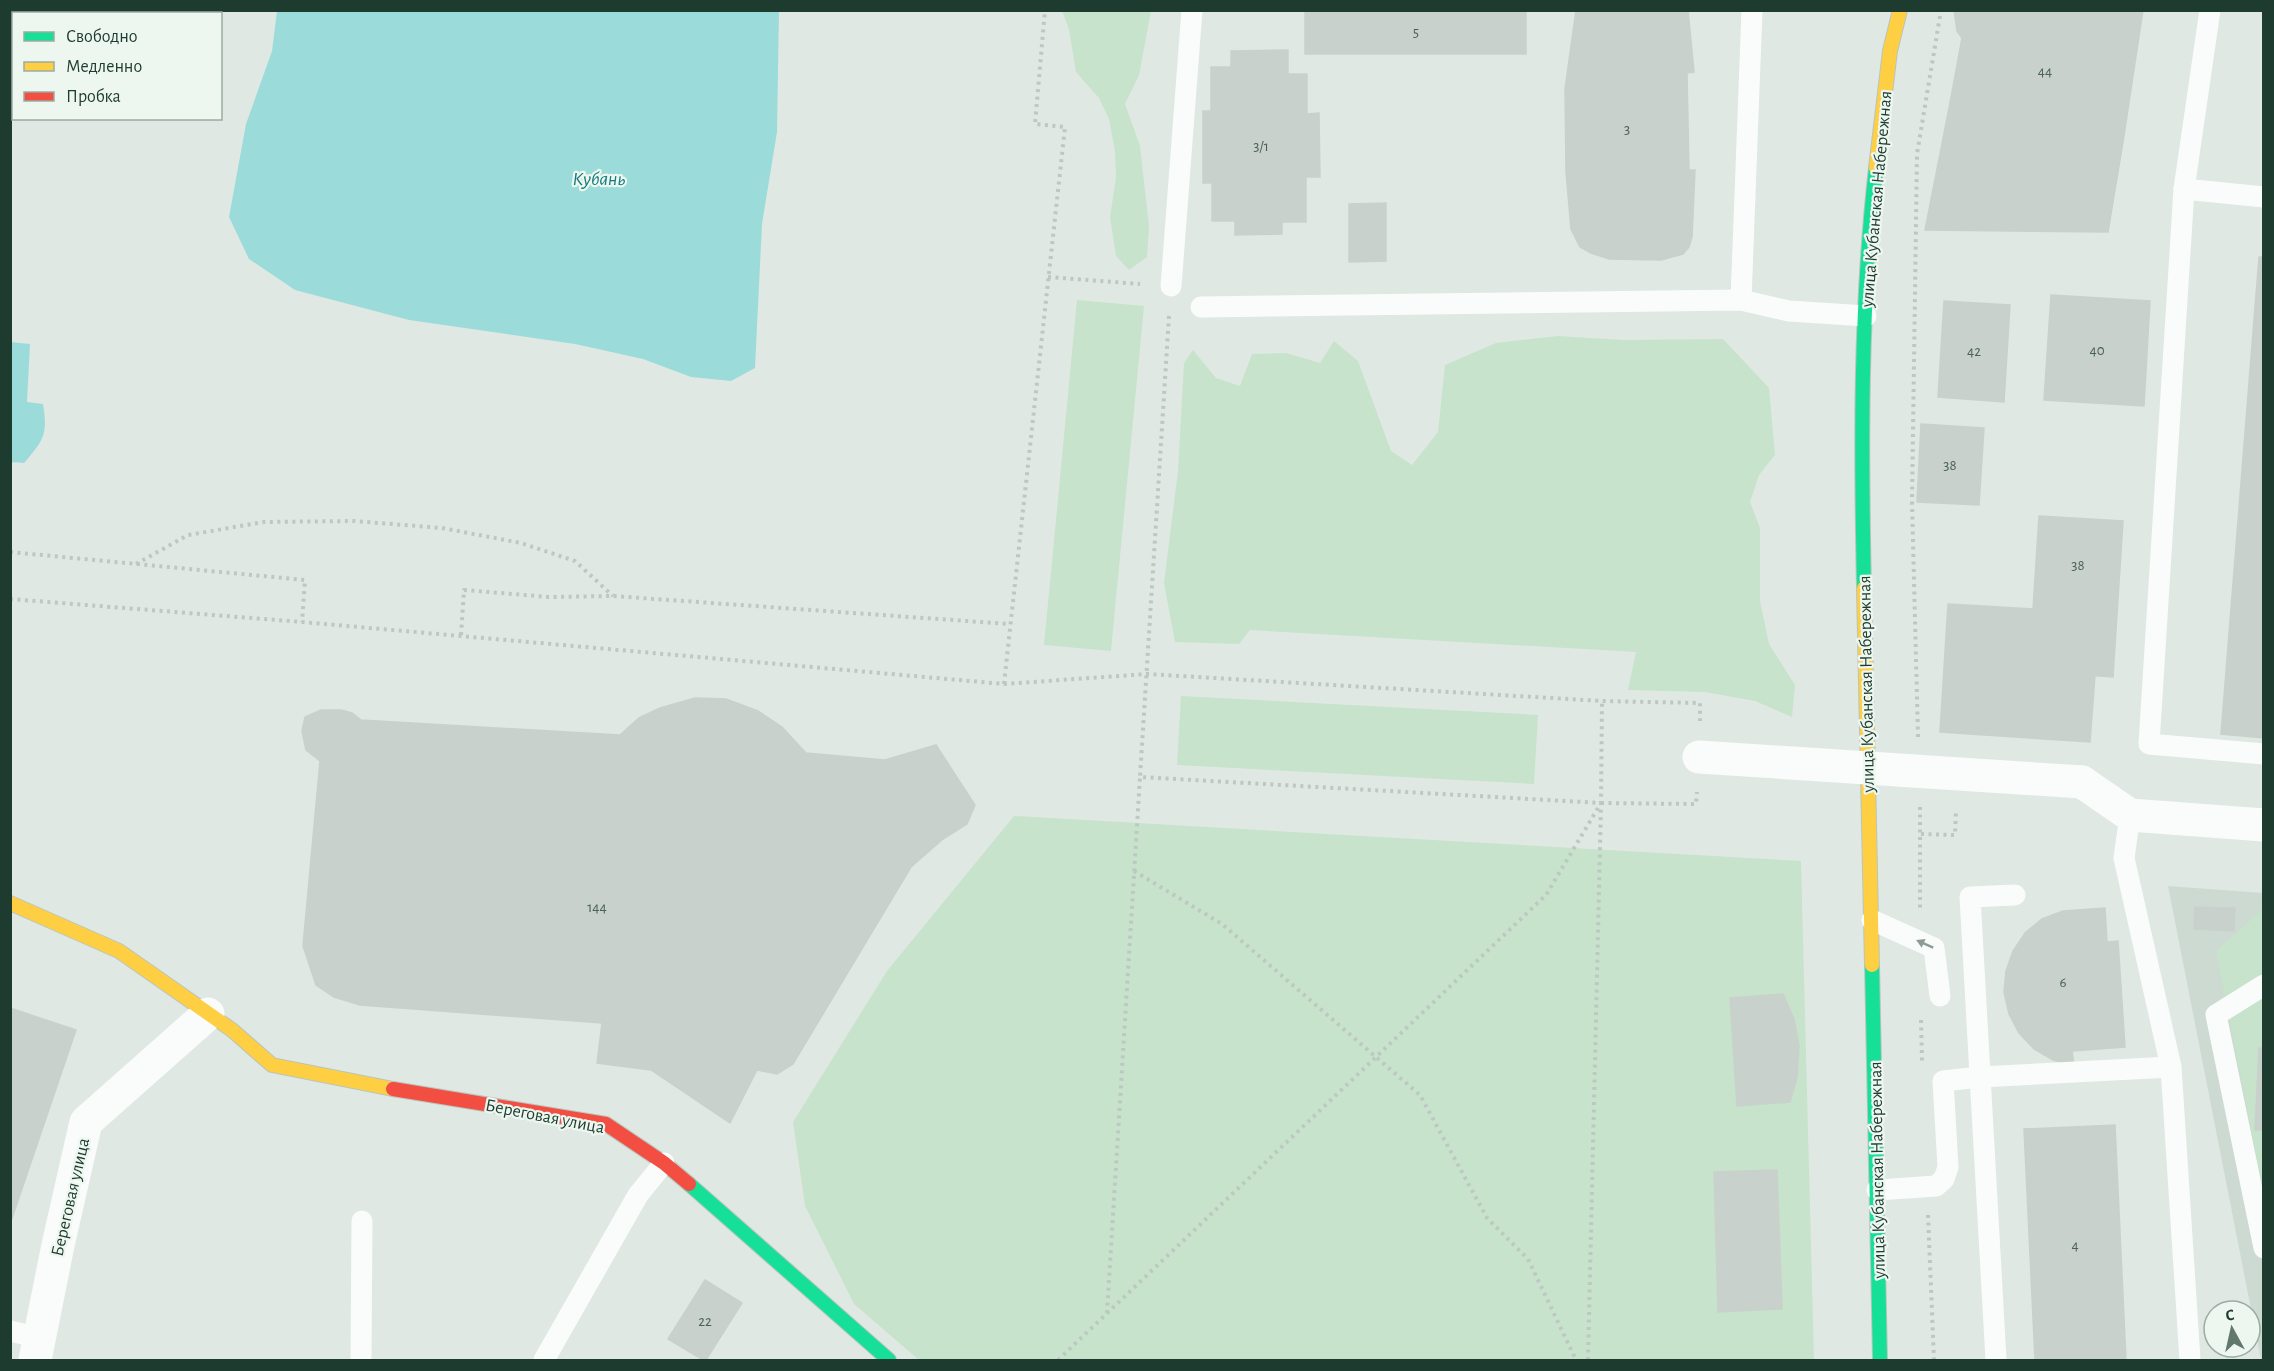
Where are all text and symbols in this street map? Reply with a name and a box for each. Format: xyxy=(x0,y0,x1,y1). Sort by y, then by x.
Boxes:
legend xyxy=(12,12,222,120)
house number: 5 xyxy=(1413,25,1419,40)
text: Свободно xyxy=(66,27,138,46)
text: Медленно xyxy=(66,58,142,76)
house number: 44 xyxy=(2038,64,2052,79)
text: Пробка xyxy=(66,87,121,106)
street label: улица Кубанская Набережная xyxy=(1857,90,1895,309)
house number: 3 xyxy=(1624,122,1630,137)
house number: 3/1 xyxy=(1253,139,1269,154)
water label: Кубань xyxy=(573,169,625,189)
house number: 40 xyxy=(2089,343,2105,358)
house number: 42 xyxy=(1967,344,1981,359)
house number: 38 xyxy=(1943,458,1957,473)
house number: 38 xyxy=(2071,558,2085,573)
street label: улица Кубанская Набережная xyxy=(1855,575,1878,794)
house number: 144 xyxy=(587,900,607,915)
one-way arrow xyxy=(1916,940,1933,949)
house number: 6 xyxy=(2059,975,2067,990)
street label: улица Кубанская Набережная xyxy=(1866,1061,1889,1280)
street label: Береговая улица xyxy=(484,1097,606,1137)
street label: Береговая улица xyxy=(49,1136,93,1258)
house number: 4 xyxy=(2071,1238,2079,1253)
north arrow xyxy=(2202,1299,2262,1359)
text: С xyxy=(2225,1307,2236,1324)
house number: 22 xyxy=(698,1314,712,1329)

